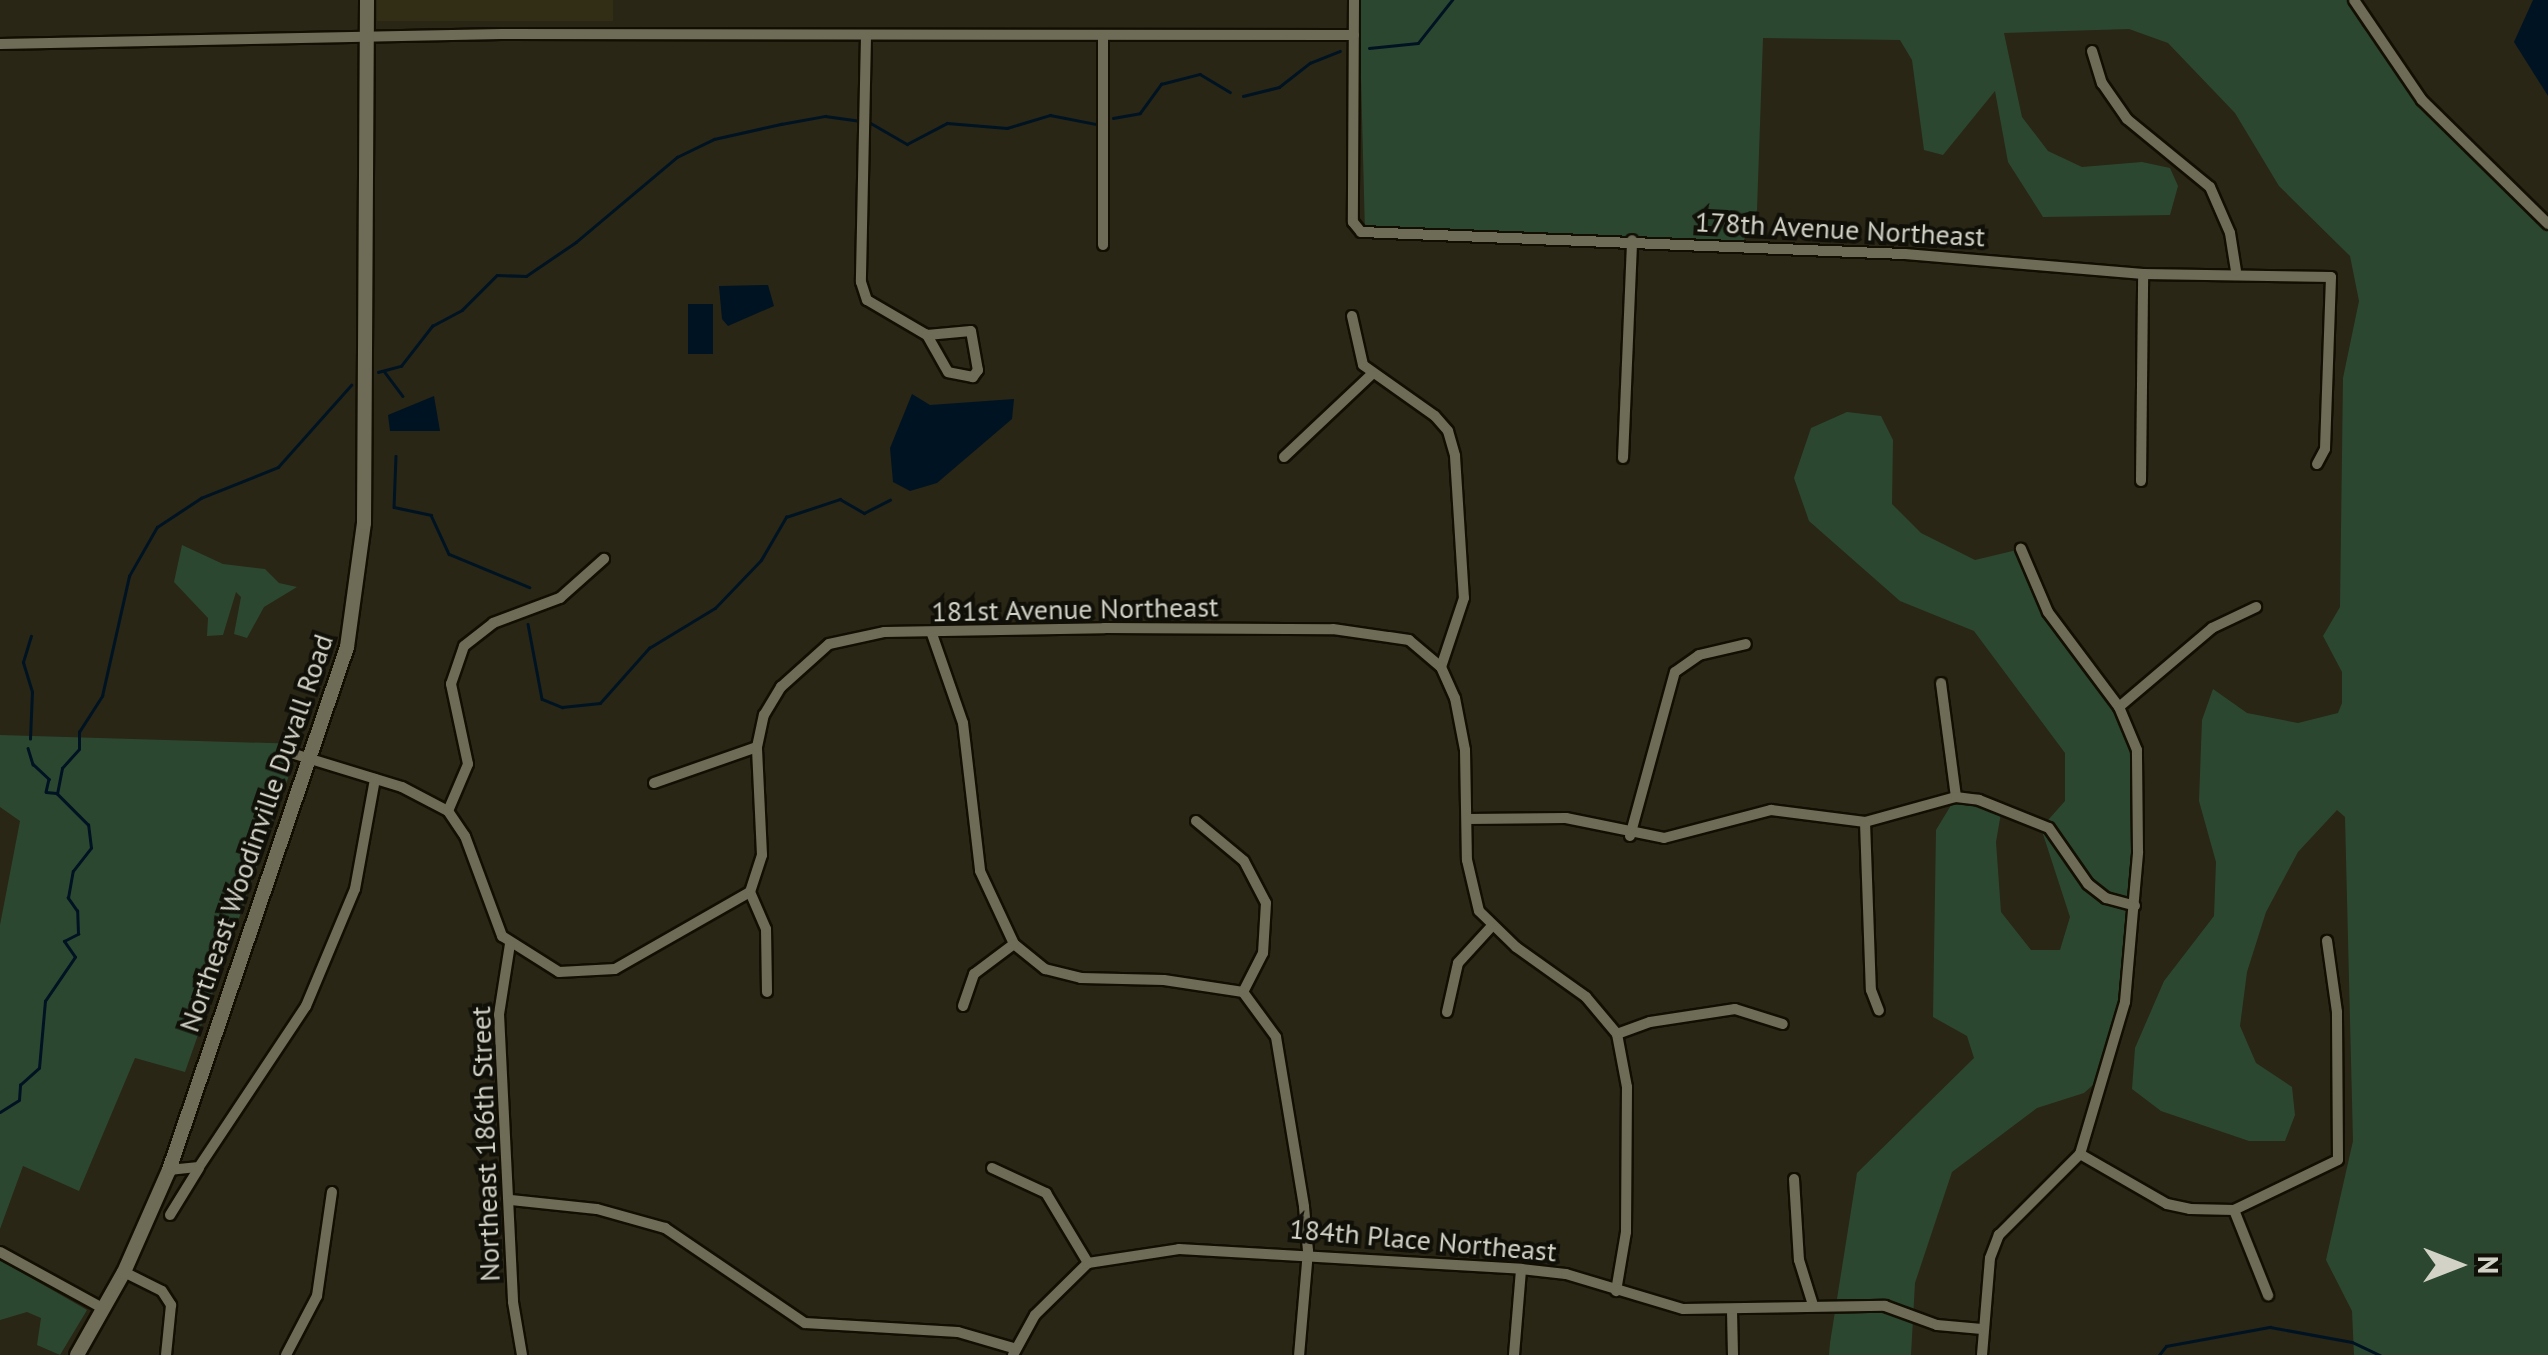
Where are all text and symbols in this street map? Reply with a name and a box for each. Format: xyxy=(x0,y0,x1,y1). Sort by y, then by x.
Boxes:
street label: 178th Avenue Northeast xyxy=(1694,205,1986,253)
street label: 181st Avenue Northeast xyxy=(931,590,1219,628)
street label: Northeast Woodinville Duvall Road xyxy=(172,630,340,1036)
street label: Northeast 186th Street xyxy=(463,1006,507,1282)
street label: 184th Place Northeast xyxy=(1288,1212,1558,1268)
north arrow xyxy=(2408,1215,2508,1315)
text: N xyxy=(2470,1256,2507,1274)

